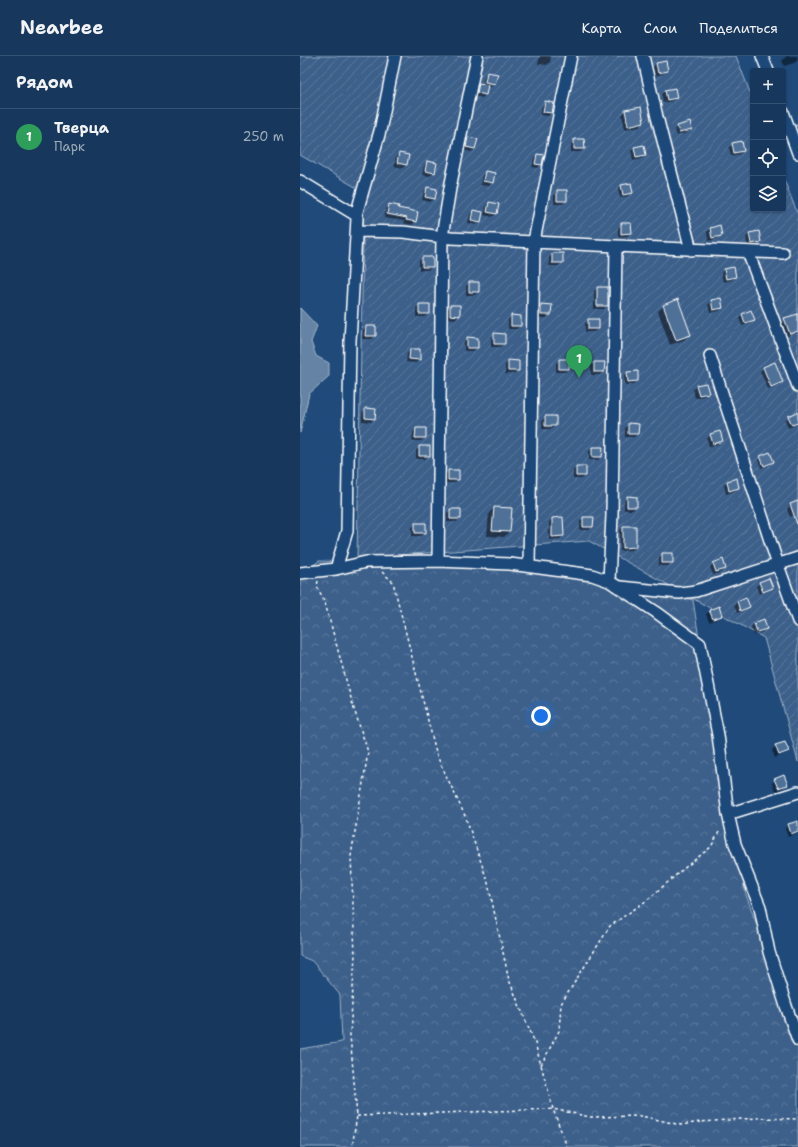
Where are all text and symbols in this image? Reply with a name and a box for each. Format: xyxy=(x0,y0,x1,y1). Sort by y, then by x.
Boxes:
text: Nearbee xyxy=(20,15,104,40)
text: Карта xyxy=(581,19,622,37)
text: Слои xyxy=(644,19,677,37)
text: Поделиться xyxy=(699,19,778,37)
map controls xyxy=(750,68,786,212)
button: + xyxy=(750,68,786,104)
text: Рядом xyxy=(16,71,73,93)
button: − xyxy=(750,104,786,140)
text: Тверца xyxy=(54,118,109,138)
text: 1 xyxy=(26,128,32,145)
text: 250 m xyxy=(243,128,284,145)
text: Парк xyxy=(54,138,85,155)
button: locate xyxy=(750,140,786,176)
button: layers xyxy=(750,176,786,212)
pin: 1 xyxy=(566,345,592,378)
your location xyxy=(531,706,551,726)

